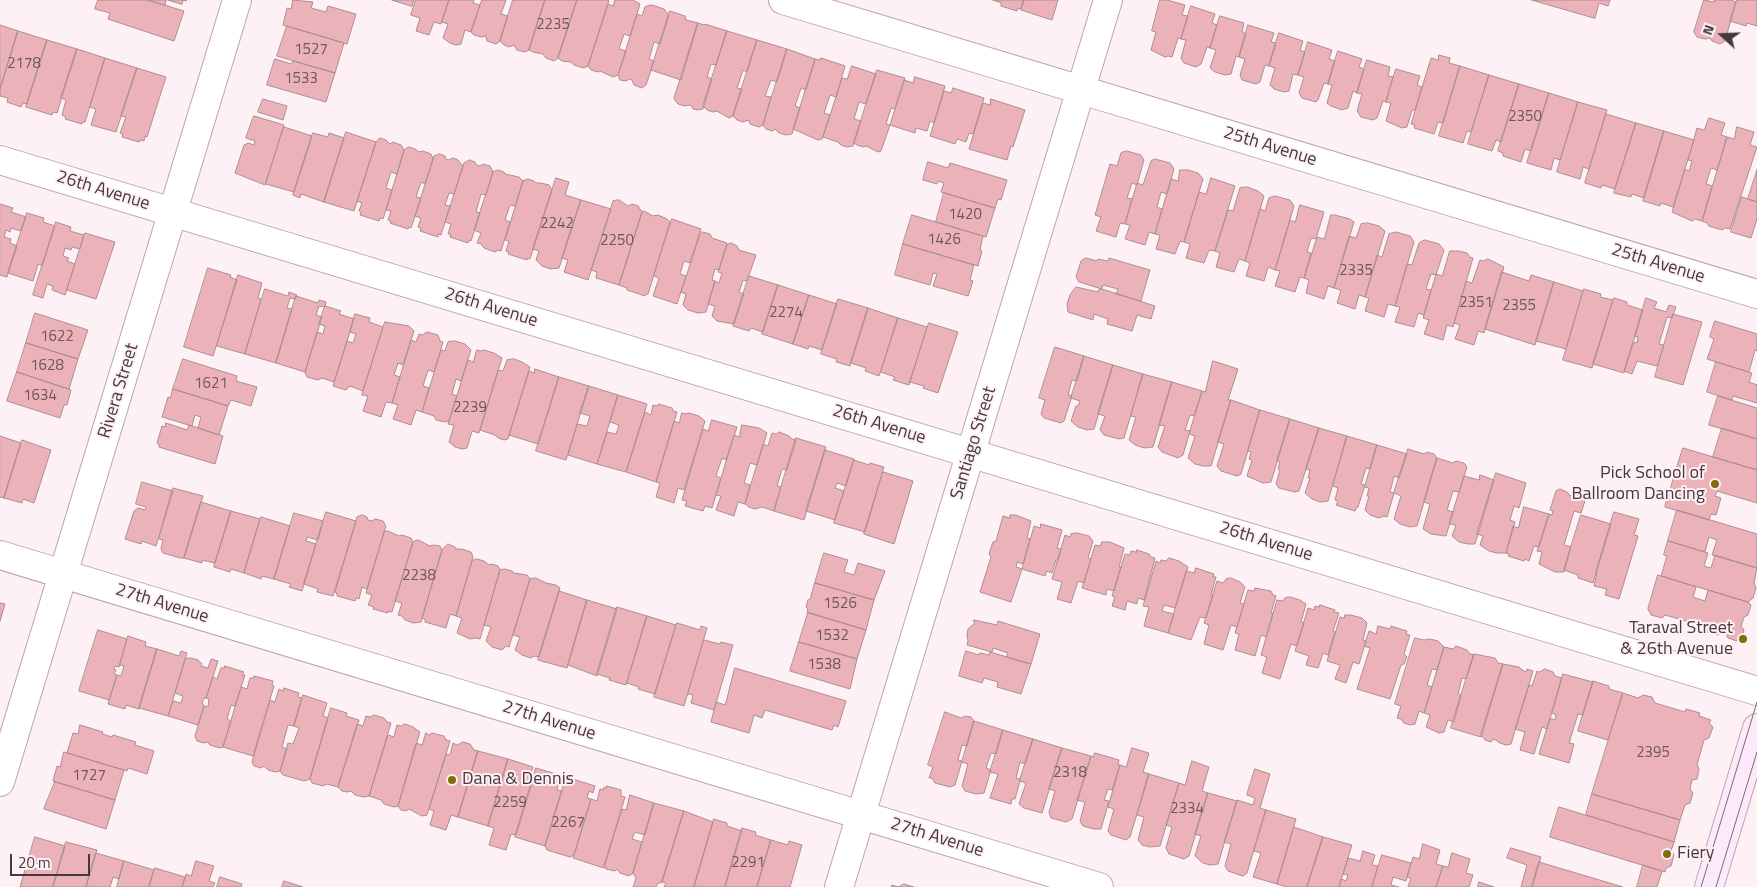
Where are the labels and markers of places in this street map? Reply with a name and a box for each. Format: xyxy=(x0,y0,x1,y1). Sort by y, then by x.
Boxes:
place label: Pick School of Ballroom Dancing xyxy=(1572,463,1705,506)
marker: Pick School of Ballroom Dancing xyxy=(1709,478,1721,490)
place label: Taraval Street & 26th Avenue xyxy=(1620,618,1733,660)
marker: Taraval Street & 26th Avenue xyxy=(1737,633,1749,645)
place label: Dana & Dennis xyxy=(462,769,574,791)
marker: Dana & Dennis xyxy=(446,774,458,786)
place label: Fiery xyxy=(1677,843,1714,865)
marker: Fiery xyxy=(1661,848,1673,860)

